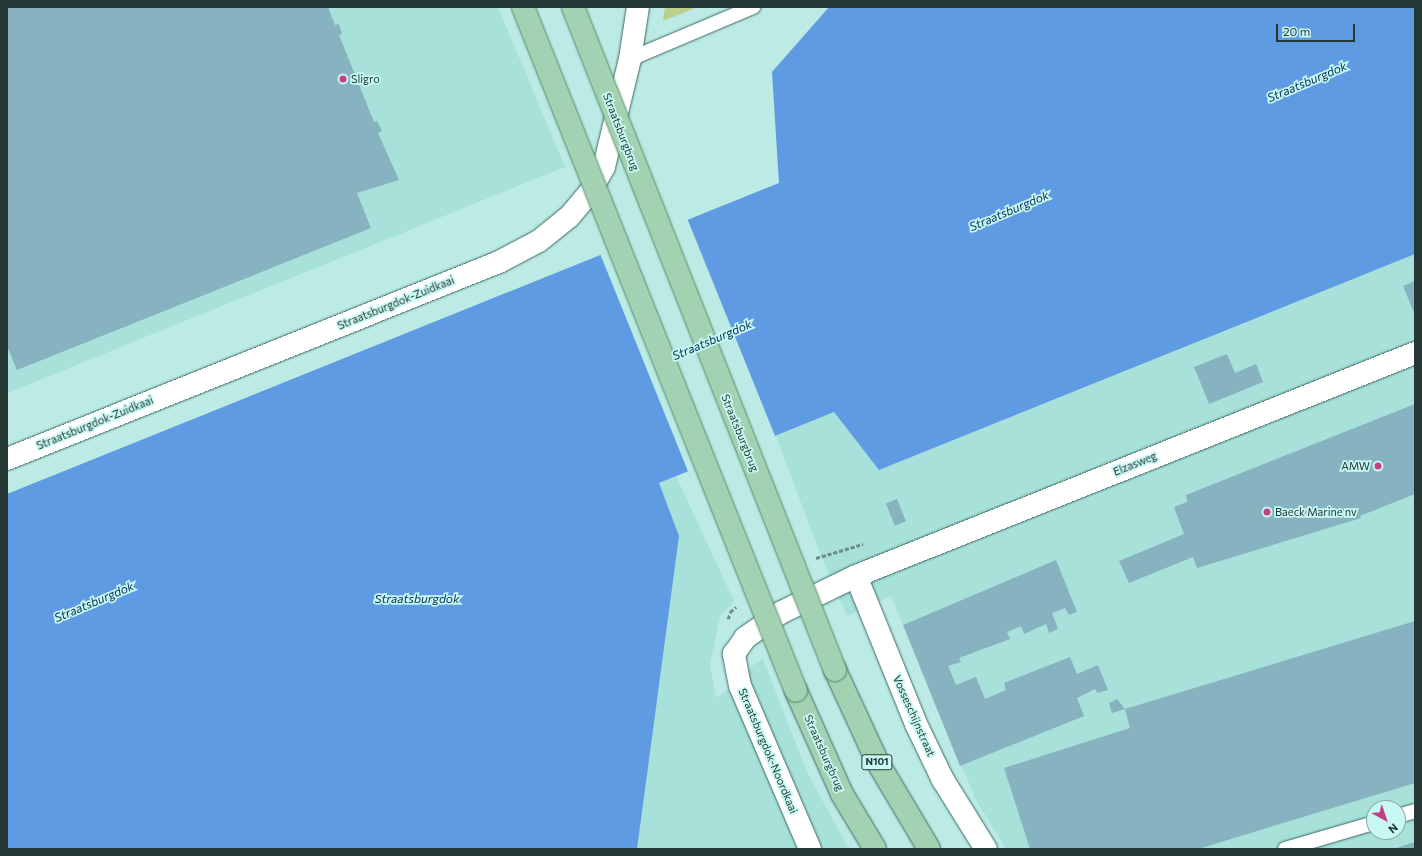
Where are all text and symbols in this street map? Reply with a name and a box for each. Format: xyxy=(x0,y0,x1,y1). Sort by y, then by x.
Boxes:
scale bar xyxy=(1278,16,1357,42)
text: 20 m xyxy=(1283,24,1310,38)
water label: Straatsburgdok xyxy=(1265,59,1349,105)
place label: Sligro xyxy=(351,72,380,86)
marker: Sligro xyxy=(338,74,348,84)
street label: Straatsburgbrug xyxy=(600,91,642,173)
water label: Straatsburgdok xyxy=(967,188,1051,234)
street label: Straatsburgdok-Zuidkaai xyxy=(336,273,456,333)
water label: Straatsburgdok xyxy=(670,317,754,363)
street label: Straatsburgbrug xyxy=(718,392,762,474)
street label: Straatsburgdok-Zuidkaai xyxy=(35,393,155,453)
street label: Elzasweg xyxy=(1111,449,1159,479)
place label: AMW xyxy=(1341,459,1370,473)
marker: AMW xyxy=(1373,461,1383,471)
place label: Baeck Marine nv xyxy=(1275,505,1357,519)
marker: Baeck Marine nv xyxy=(1262,507,1272,517)
water label: Straatsburgdok xyxy=(52,579,136,625)
water label: Straatsburgdok xyxy=(374,592,460,606)
street label: Vosseschijnstraat xyxy=(890,673,938,759)
street label: Straatsburgdok-Noordkaai xyxy=(736,686,800,816)
street label: Straatsburgbrug xyxy=(801,713,847,793)
road number: N101 xyxy=(861,754,893,770)
north arrow xyxy=(1366,800,1406,840)
text: N xyxy=(1386,821,1401,836)

